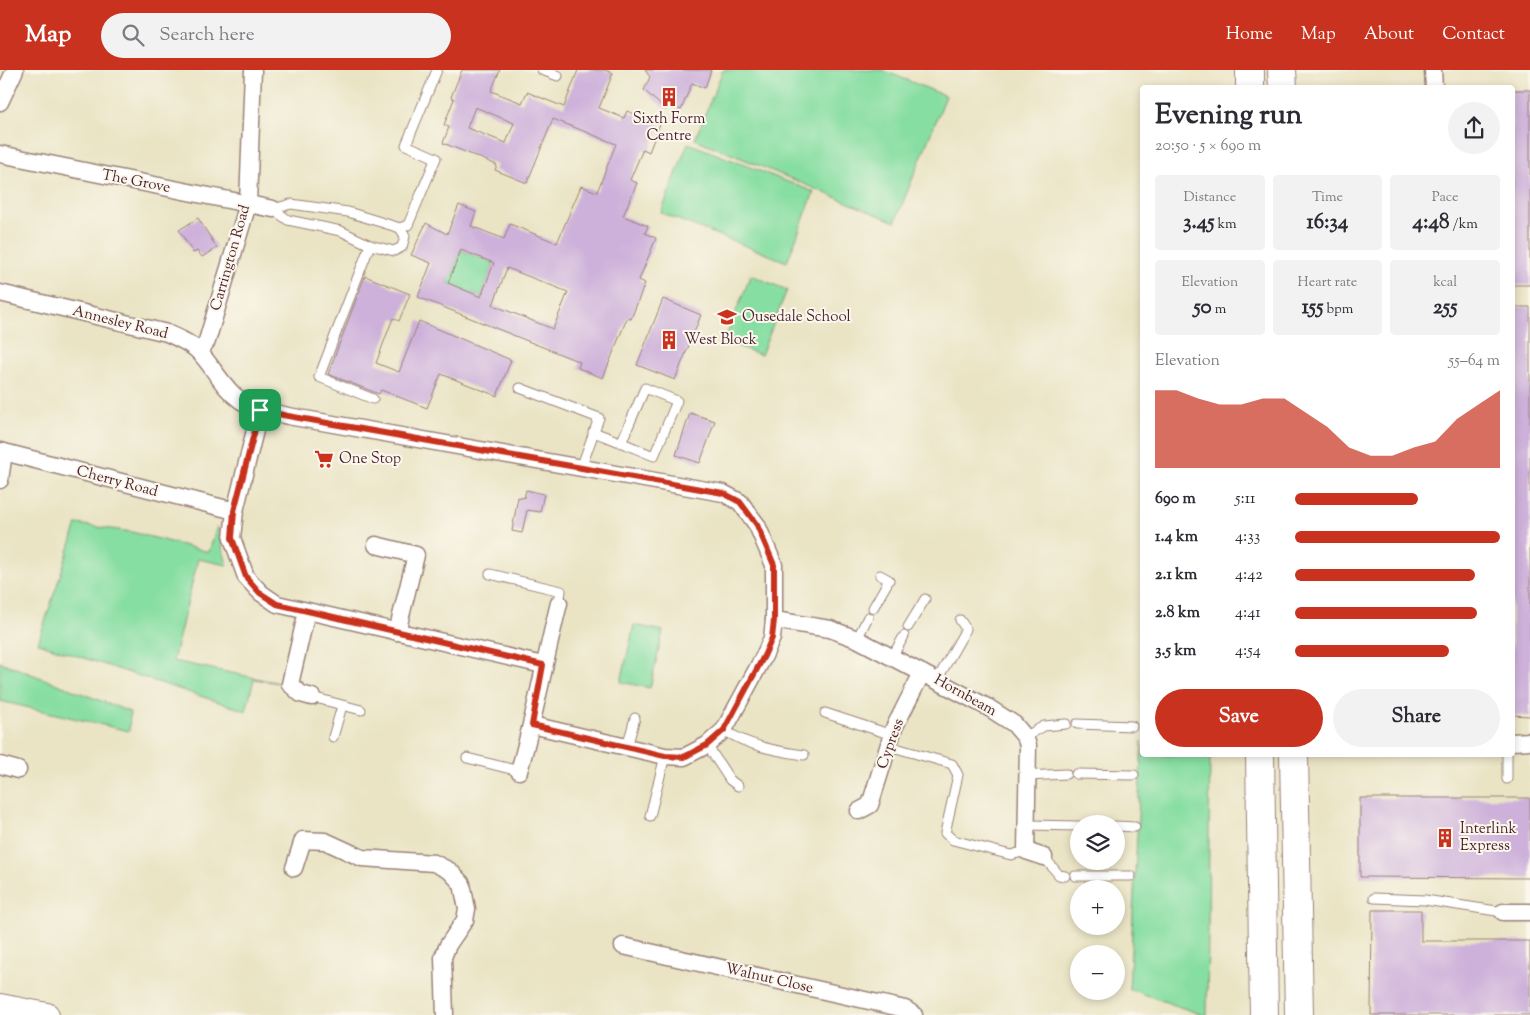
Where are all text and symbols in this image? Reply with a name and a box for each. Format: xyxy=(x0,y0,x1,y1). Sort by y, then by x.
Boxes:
search box xyxy=(101,13,451,58)
text: Map xyxy=(25,18,71,52)
icon: search xyxy=(119,21,147,49)
text: Search here xyxy=(159,22,255,49)
text: Home xyxy=(1226,22,1273,48)
text: Map xyxy=(1301,22,1336,48)
text: About xyxy=(1364,22,1414,48)
text: Contact xyxy=(1442,22,1505,48)
building icon: Sixth Form Centre xyxy=(658,86,680,108)
text: Evening run xyxy=(1155,96,1302,136)
button: share xyxy=(1448,102,1500,154)
place label: Sixth Form Centre xyxy=(633,109,706,147)
text: 20:50 · 5 × 690 m xyxy=(1155,135,1261,158)
street label: The Grove xyxy=(100,165,172,199)
text: Distance xyxy=(1183,188,1236,208)
text: Time xyxy=(1312,188,1343,208)
text: Pace xyxy=(1432,188,1459,208)
street label: Carrington Road xyxy=(206,202,256,313)
text: 3.45 xyxy=(1183,208,1215,238)
text: 16:34 xyxy=(1307,208,1348,238)
text: 4:48 xyxy=(1412,208,1450,238)
text: km xyxy=(1215,215,1237,235)
text: /km xyxy=(1450,215,1478,235)
text: Elevation xyxy=(1181,273,1238,293)
text: Heart rate xyxy=(1298,273,1357,293)
text: kcal xyxy=(1433,273,1457,293)
text: 50 xyxy=(1193,293,1212,323)
text: 155 xyxy=(1302,293,1323,323)
text: 255 xyxy=(1433,293,1457,323)
text: m xyxy=(1212,300,1226,320)
text: bpm xyxy=(1323,300,1353,320)
street label: Annesley Road xyxy=(70,301,171,345)
school or university icon: Ousedale School xyxy=(716,306,738,328)
place label: Ousedale School xyxy=(742,307,851,328)
building icon: West Block xyxy=(658,329,680,351)
place label: West Block xyxy=(684,330,757,351)
text: Elevation xyxy=(1155,350,1220,373)
text: 55–64 m xyxy=(1449,350,1500,373)
pin xyxy=(239,389,281,431)
icon: arrive xyxy=(246,396,274,424)
supermarket icon: One Stop xyxy=(313,448,335,470)
place label: One Stop xyxy=(339,449,401,470)
street label: Cherry Road xyxy=(74,461,160,503)
text: 690 m xyxy=(1155,488,1196,511)
text: 5:11 xyxy=(1235,488,1256,511)
text: 1.4 km xyxy=(1155,526,1198,549)
text: 4:33 xyxy=(1235,526,1260,549)
text: 2.1 km xyxy=(1155,564,1197,587)
text: 4:42 xyxy=(1235,564,1263,587)
text: 2.8 km xyxy=(1155,602,1200,625)
text: 4:41 xyxy=(1235,602,1261,625)
text: 3.5 km xyxy=(1155,640,1196,663)
text: 4:54 xyxy=(1235,640,1261,663)
street label: Hornbeam xyxy=(930,670,1001,722)
button: Save xyxy=(1155,689,1323,747)
button: Share xyxy=(1333,689,1500,747)
street label: Cypress xyxy=(872,716,910,772)
map controls xyxy=(1070,815,1125,1000)
button: layers xyxy=(1070,815,1125,870)
place label: Interlink Express xyxy=(1460,819,1517,857)
building icon: Interlink Express xyxy=(1434,827,1456,849)
button: + xyxy=(1070,880,1125,935)
button: − xyxy=(1070,945,1125,1000)
street label: Walnut Close xyxy=(723,959,815,999)

